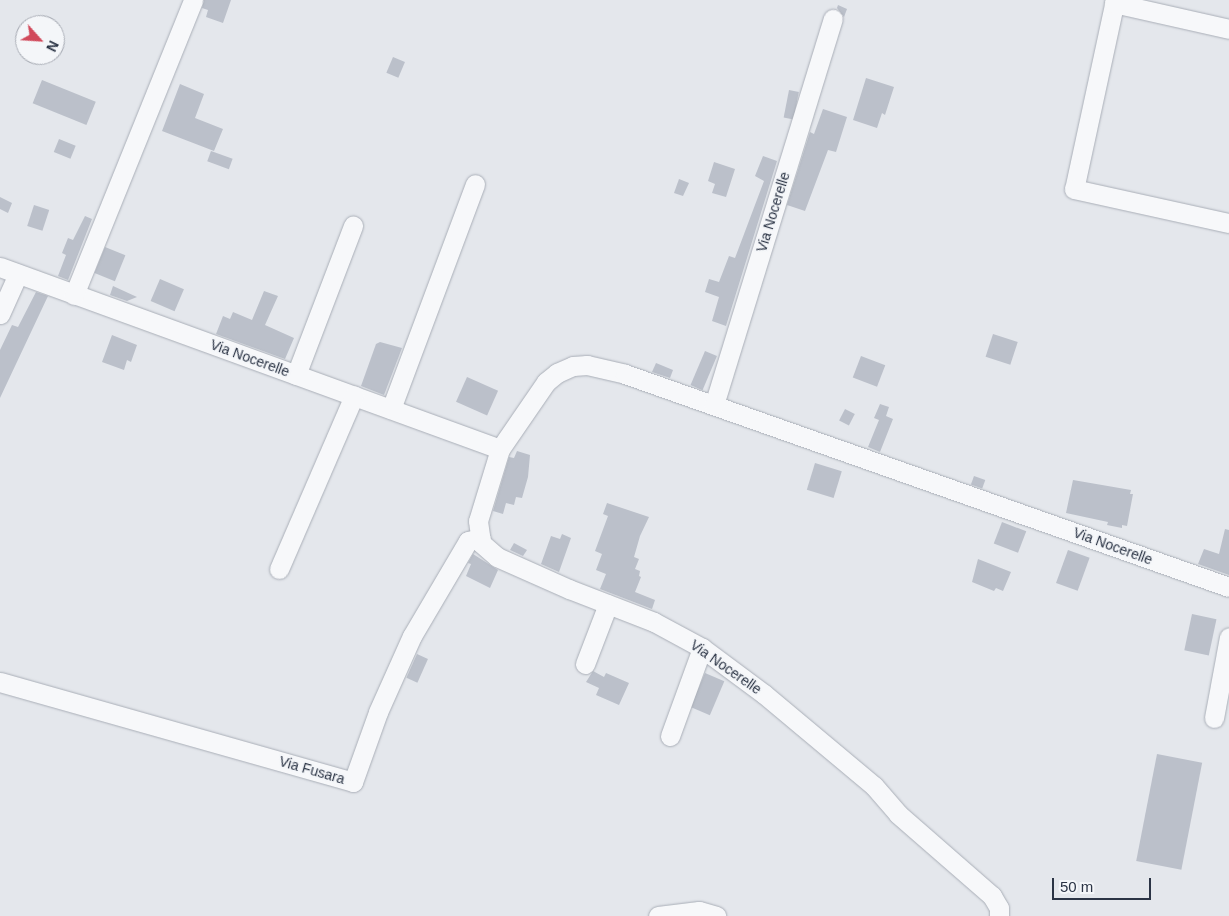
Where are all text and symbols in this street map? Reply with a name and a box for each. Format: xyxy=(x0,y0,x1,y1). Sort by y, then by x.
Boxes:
north arrow xyxy=(15,15,65,65)
text: N xyxy=(43,38,62,54)
street label: Via Nocerelle xyxy=(753,170,793,254)
street label: Via Nocerelle xyxy=(208,336,292,380)
street label: Via Nocerelle xyxy=(1071,524,1155,568)
street label: Via Nocerelle xyxy=(687,636,765,698)
street label: Via Fusara xyxy=(277,753,347,787)
scale bar xyxy=(1054,868,1153,900)
text: 50 m xyxy=(1060,878,1093,895)

